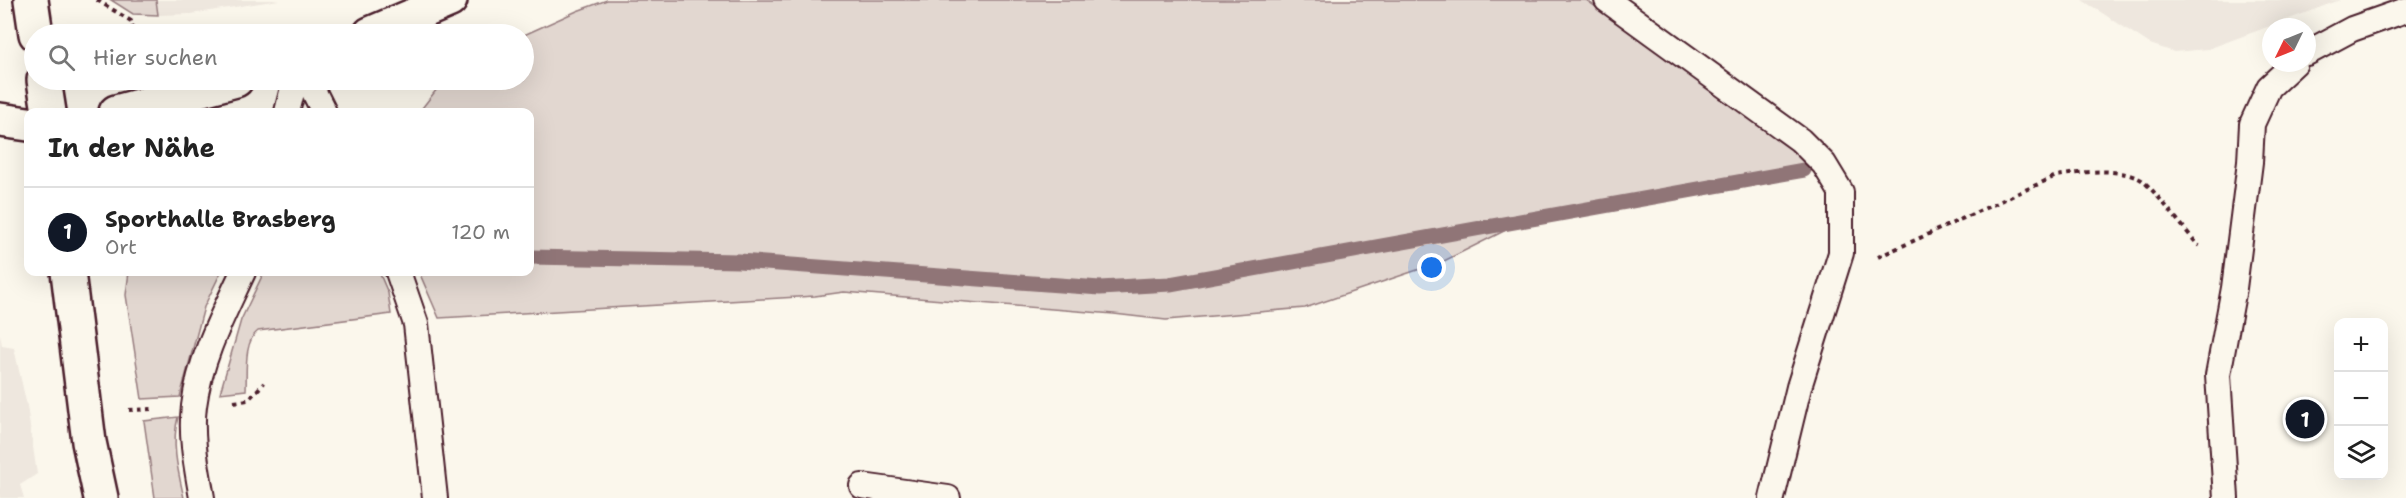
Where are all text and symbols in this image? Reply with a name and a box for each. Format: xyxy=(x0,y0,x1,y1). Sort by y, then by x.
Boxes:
north arrow xyxy=(2262,18,2316,72)
search box xyxy=(24,24,534,90)
icon: search xyxy=(45,41,78,74)
text: Hier suchen xyxy=(93,43,218,72)
text: In der Nähe xyxy=(48,130,215,165)
text: Sporthalle Brasberg xyxy=(105,205,335,234)
text: 1 xyxy=(63,219,72,245)
text: 120 m xyxy=(451,219,510,245)
text: Ort xyxy=(105,234,137,260)
your location xyxy=(1417,253,1446,282)
map controls xyxy=(2334,318,2388,480)
button: + xyxy=(2334,318,2388,372)
button: − xyxy=(2334,372,2388,426)
pin: 1 xyxy=(2286,396,2324,442)
button: layers xyxy=(2334,426,2388,480)

